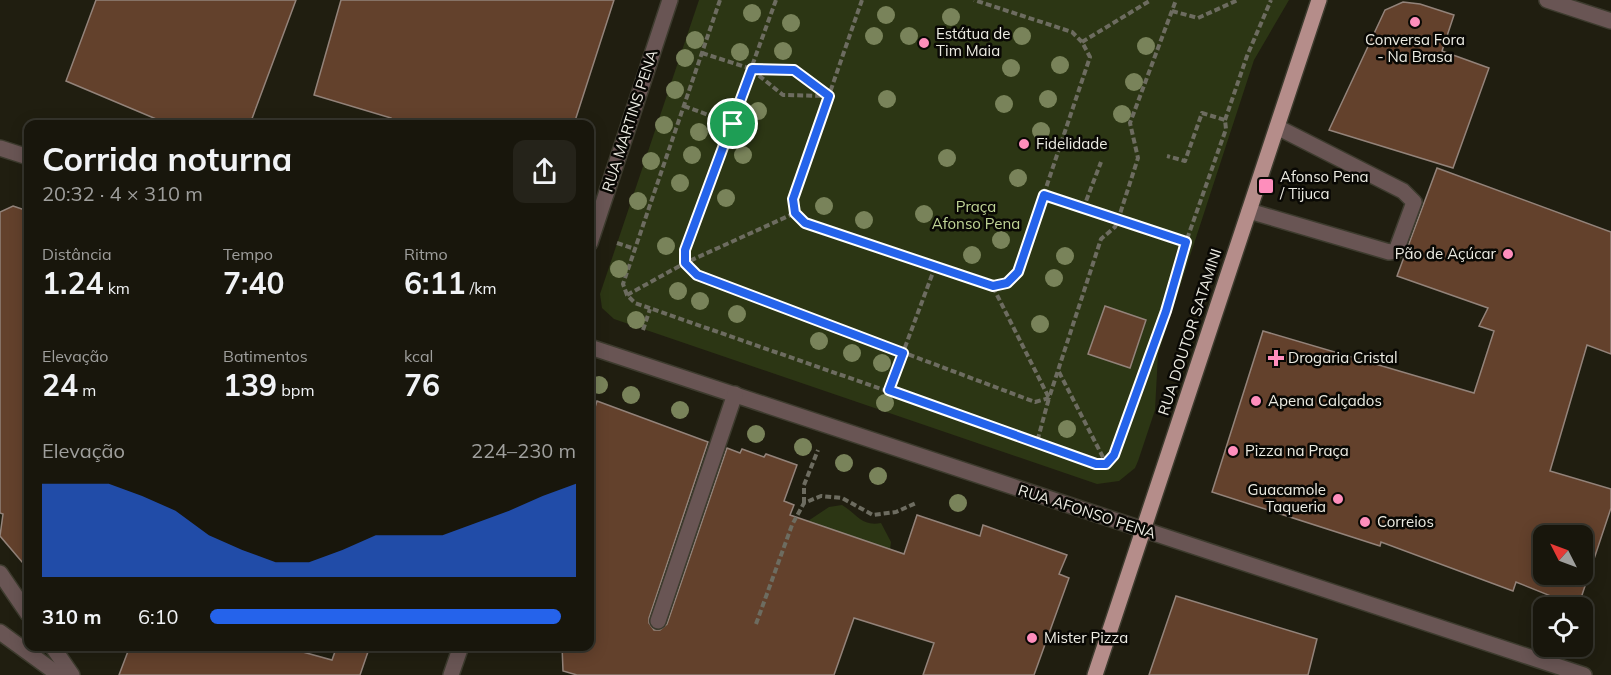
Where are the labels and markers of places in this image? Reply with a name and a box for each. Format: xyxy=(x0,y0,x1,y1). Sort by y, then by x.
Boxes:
marker: Conversa Fora - Na Brasa xyxy=(1408,15,1422,29)
place label: Estátua de Tim Maia xyxy=(936,24,1010,60)
place label: Conversa Fora - Na Brasa xyxy=(1365,30,1465,66)
marker: Estátua de Tim Maia xyxy=(917,36,931,50)
pin xyxy=(707,98,758,149)
place label: Fidelidade xyxy=(1036,134,1107,153)
marker: Fidelidade xyxy=(1017,137,1031,151)
place label: Afonso Pena / Tijuca xyxy=(1279,167,1368,203)
marker: Afonso Pena / Tijuca xyxy=(1257,177,1275,195)
place label: Pão de Açúcar xyxy=(1395,244,1497,263)
marker: Pão de Açúcar xyxy=(1501,247,1515,261)
place label: Drogaria Cristal xyxy=(1288,348,1398,367)
marker: Drogaria Cristal xyxy=(1269,351,1283,365)
place label: Apena Calçados xyxy=(1268,391,1382,410)
marker: Apena Calçados xyxy=(1249,394,1263,408)
place label: Pizza na Praça xyxy=(1245,441,1349,460)
marker: Pizza na Praça xyxy=(1226,444,1240,458)
place label: Guacamole Taqueria xyxy=(1248,480,1326,516)
marker: Guacamole Taqueria xyxy=(1331,492,1345,506)
place label: Correios xyxy=(1377,512,1434,531)
marker: Correios xyxy=(1358,515,1372,529)
place label: Mister Pizza xyxy=(1044,628,1128,647)
marker: Mister Pizza xyxy=(1025,631,1039,645)

